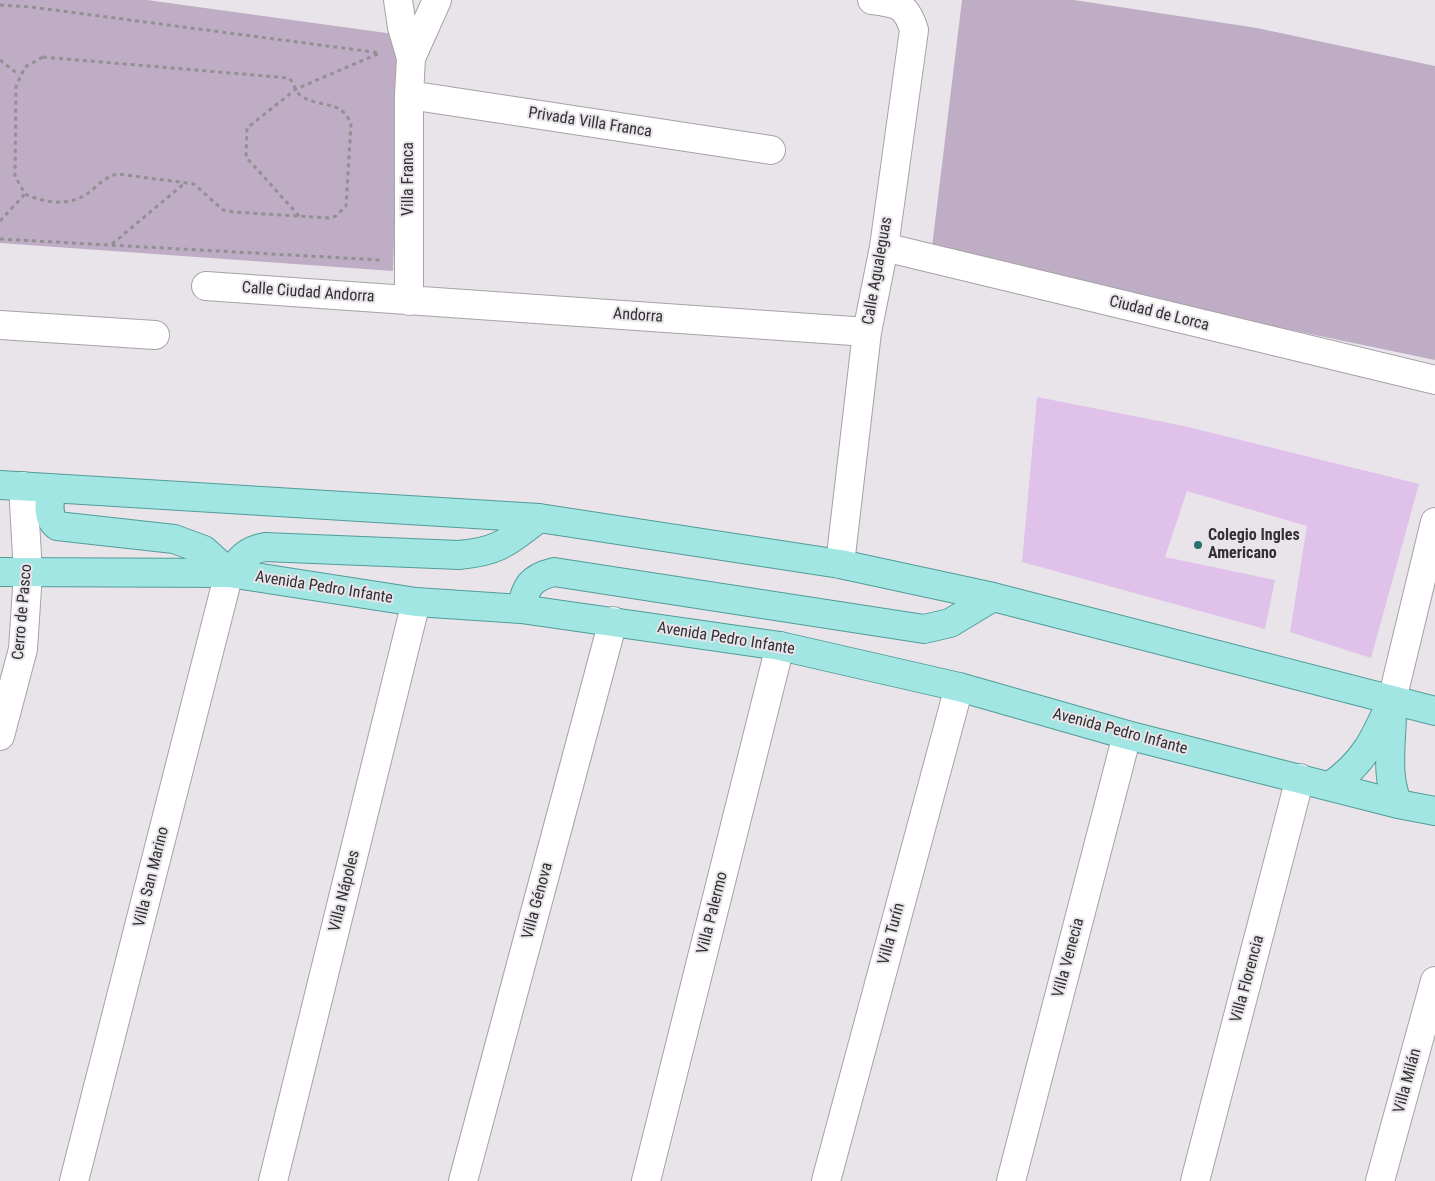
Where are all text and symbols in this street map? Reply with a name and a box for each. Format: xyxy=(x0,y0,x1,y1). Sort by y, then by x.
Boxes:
street label: Privada Villa Franca xyxy=(527,104,653,142)
street label: Villa Franca xyxy=(399,142,419,216)
street label: Calle Agualeguas xyxy=(859,215,897,327)
street label: Calle Ciudad Andorra xyxy=(241,279,375,307)
street label: Ciudad de Lorca xyxy=(1107,292,1211,336)
street label: Andorra xyxy=(612,305,664,327)
place label: Colegio Ingles Americano xyxy=(1208,526,1300,564)
marker: Colegio Ingles Americano xyxy=(1192,539,1204,551)
street label: Cerro de Pasco xyxy=(9,563,37,661)
street label: Avenida Pedro Infante xyxy=(254,568,394,608)
street label: Avenida Pedro Infante xyxy=(656,619,796,659)
street label: Avenida Pedro Infante xyxy=(1050,705,1190,759)
street label: Villa San Marino xyxy=(130,825,174,929)
street label: Villa Nápoles xyxy=(326,848,364,934)
street label: Villa Génova xyxy=(519,861,557,941)
street label: Villa Palermo xyxy=(694,870,732,956)
street label: Villa Turín xyxy=(875,901,909,967)
street label: Villa Venecia xyxy=(1049,916,1089,1000)
street label: Villa Florencia xyxy=(1227,933,1269,1025)
street label: Villa Milán xyxy=(1390,1047,1426,1115)

